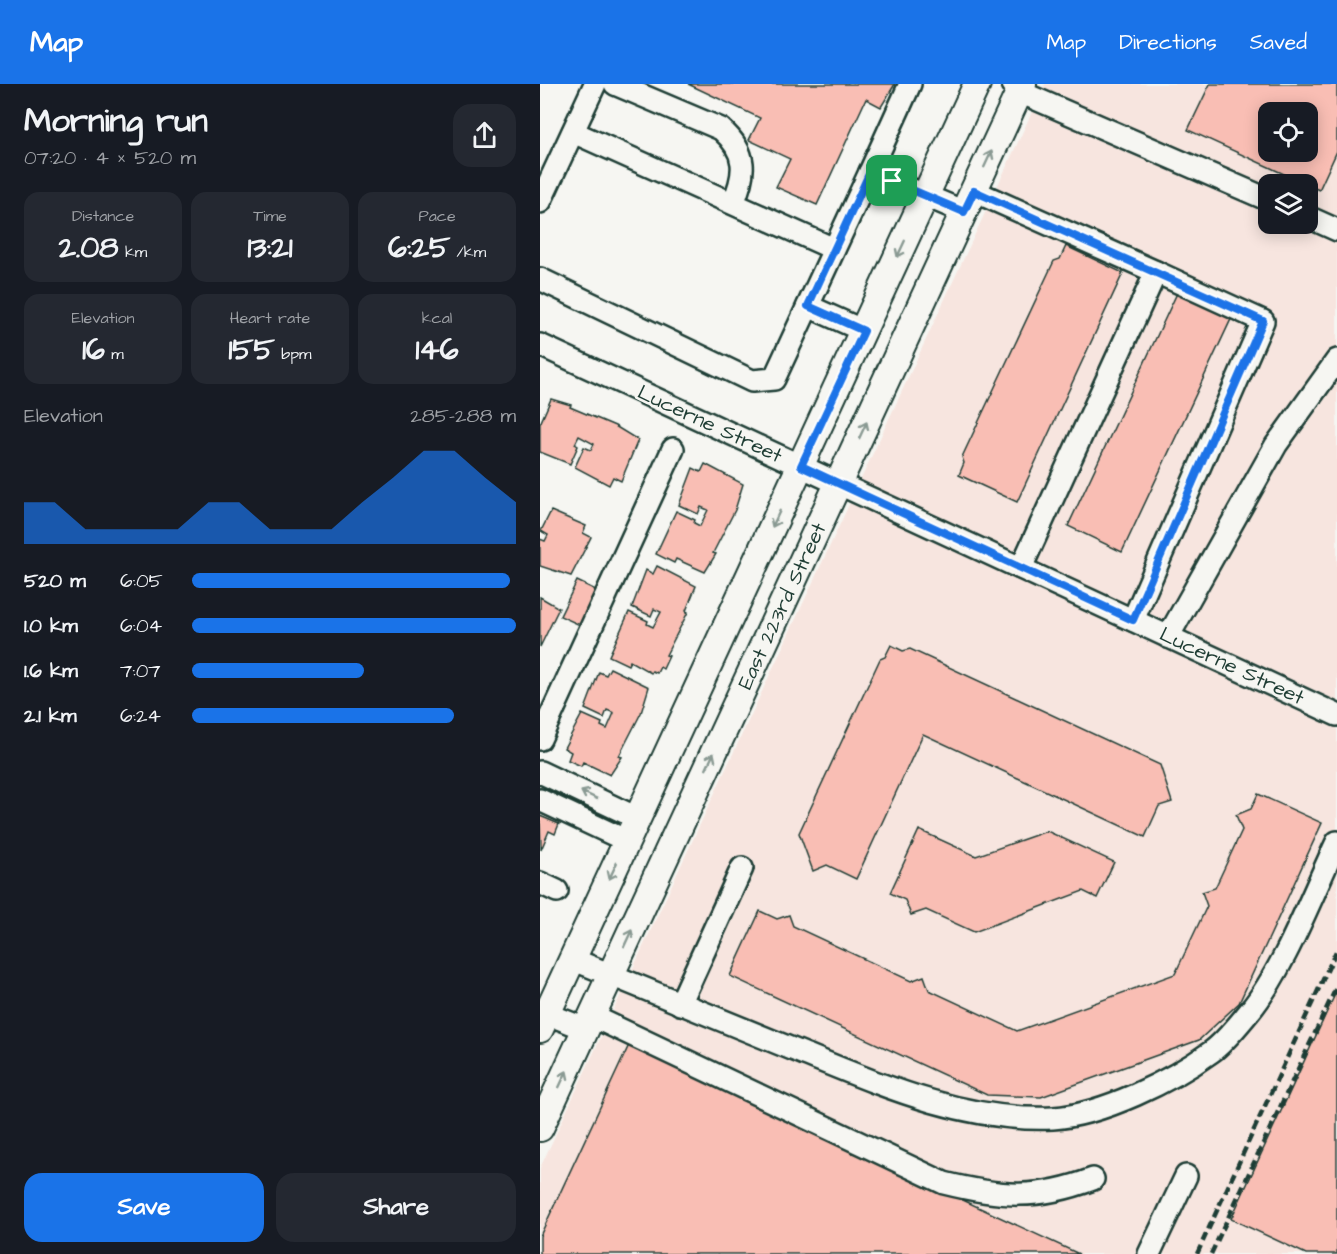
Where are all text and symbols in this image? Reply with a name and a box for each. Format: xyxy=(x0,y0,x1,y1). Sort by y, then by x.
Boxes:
text: Map xyxy=(30,23,83,62)
text: Map xyxy=(1046,28,1086,57)
text: Directions xyxy=(1119,28,1217,57)
text: Saved xyxy=(1250,28,1307,57)
text: Morning run xyxy=(24,98,208,144)
map controls xyxy=(1258,102,1318,234)
button: locate xyxy=(1258,102,1318,162)
button: share xyxy=(453,104,516,167)
text: 07:20 · 4 × 520 m xyxy=(24,144,196,172)
one-way arrow xyxy=(983,151,995,169)
pin xyxy=(866,155,917,206)
icon: arrive xyxy=(875,164,908,197)
button: layers xyxy=(1258,174,1318,234)
text: Distance xyxy=(72,205,134,227)
text: Time xyxy=(253,205,287,227)
text: Pace xyxy=(418,205,456,227)
text: 2.08 xyxy=(59,227,119,269)
text: 13:21 xyxy=(247,227,293,269)
text: 6:25 xyxy=(388,227,450,269)
one-way arrow xyxy=(895,239,907,257)
text: km xyxy=(119,241,147,263)
text: /km xyxy=(450,241,486,263)
text: Elevation xyxy=(72,307,134,329)
text: Heart rate xyxy=(230,307,310,329)
text: kcal xyxy=(422,307,452,329)
text: 16 xyxy=(82,329,105,371)
text: 155 xyxy=(228,329,275,371)
text: 146 xyxy=(415,329,459,371)
text: m xyxy=(105,343,124,365)
text: bpm xyxy=(275,343,312,365)
street label: Lucerne Street xyxy=(633,378,788,470)
text: Elevation xyxy=(24,402,103,430)
text: 285–288 m xyxy=(410,402,516,430)
one-way arrow xyxy=(858,422,870,440)
one-way arrow xyxy=(770,509,782,527)
street label: East 223rd Street xyxy=(731,517,834,694)
text: 520 m xyxy=(24,567,86,595)
text: 6:05 xyxy=(120,567,163,595)
text: 1.0 km xyxy=(24,612,78,640)
text: 6:04 xyxy=(120,612,162,640)
street label: Lucerne Street xyxy=(1155,620,1310,712)
text: 1.6 km xyxy=(24,657,78,685)
text: 7:07 xyxy=(120,657,161,685)
text: 2.1 km xyxy=(24,702,77,730)
text: 6:24 xyxy=(120,702,161,730)
one-way arrow xyxy=(704,753,716,771)
one-way arrow xyxy=(580,788,598,800)
one-way arrow xyxy=(607,862,618,880)
one-way arrow xyxy=(623,930,634,948)
one-way arrow xyxy=(557,1070,569,1088)
button: Save xyxy=(24,1173,264,1242)
button: Share xyxy=(276,1173,516,1242)

